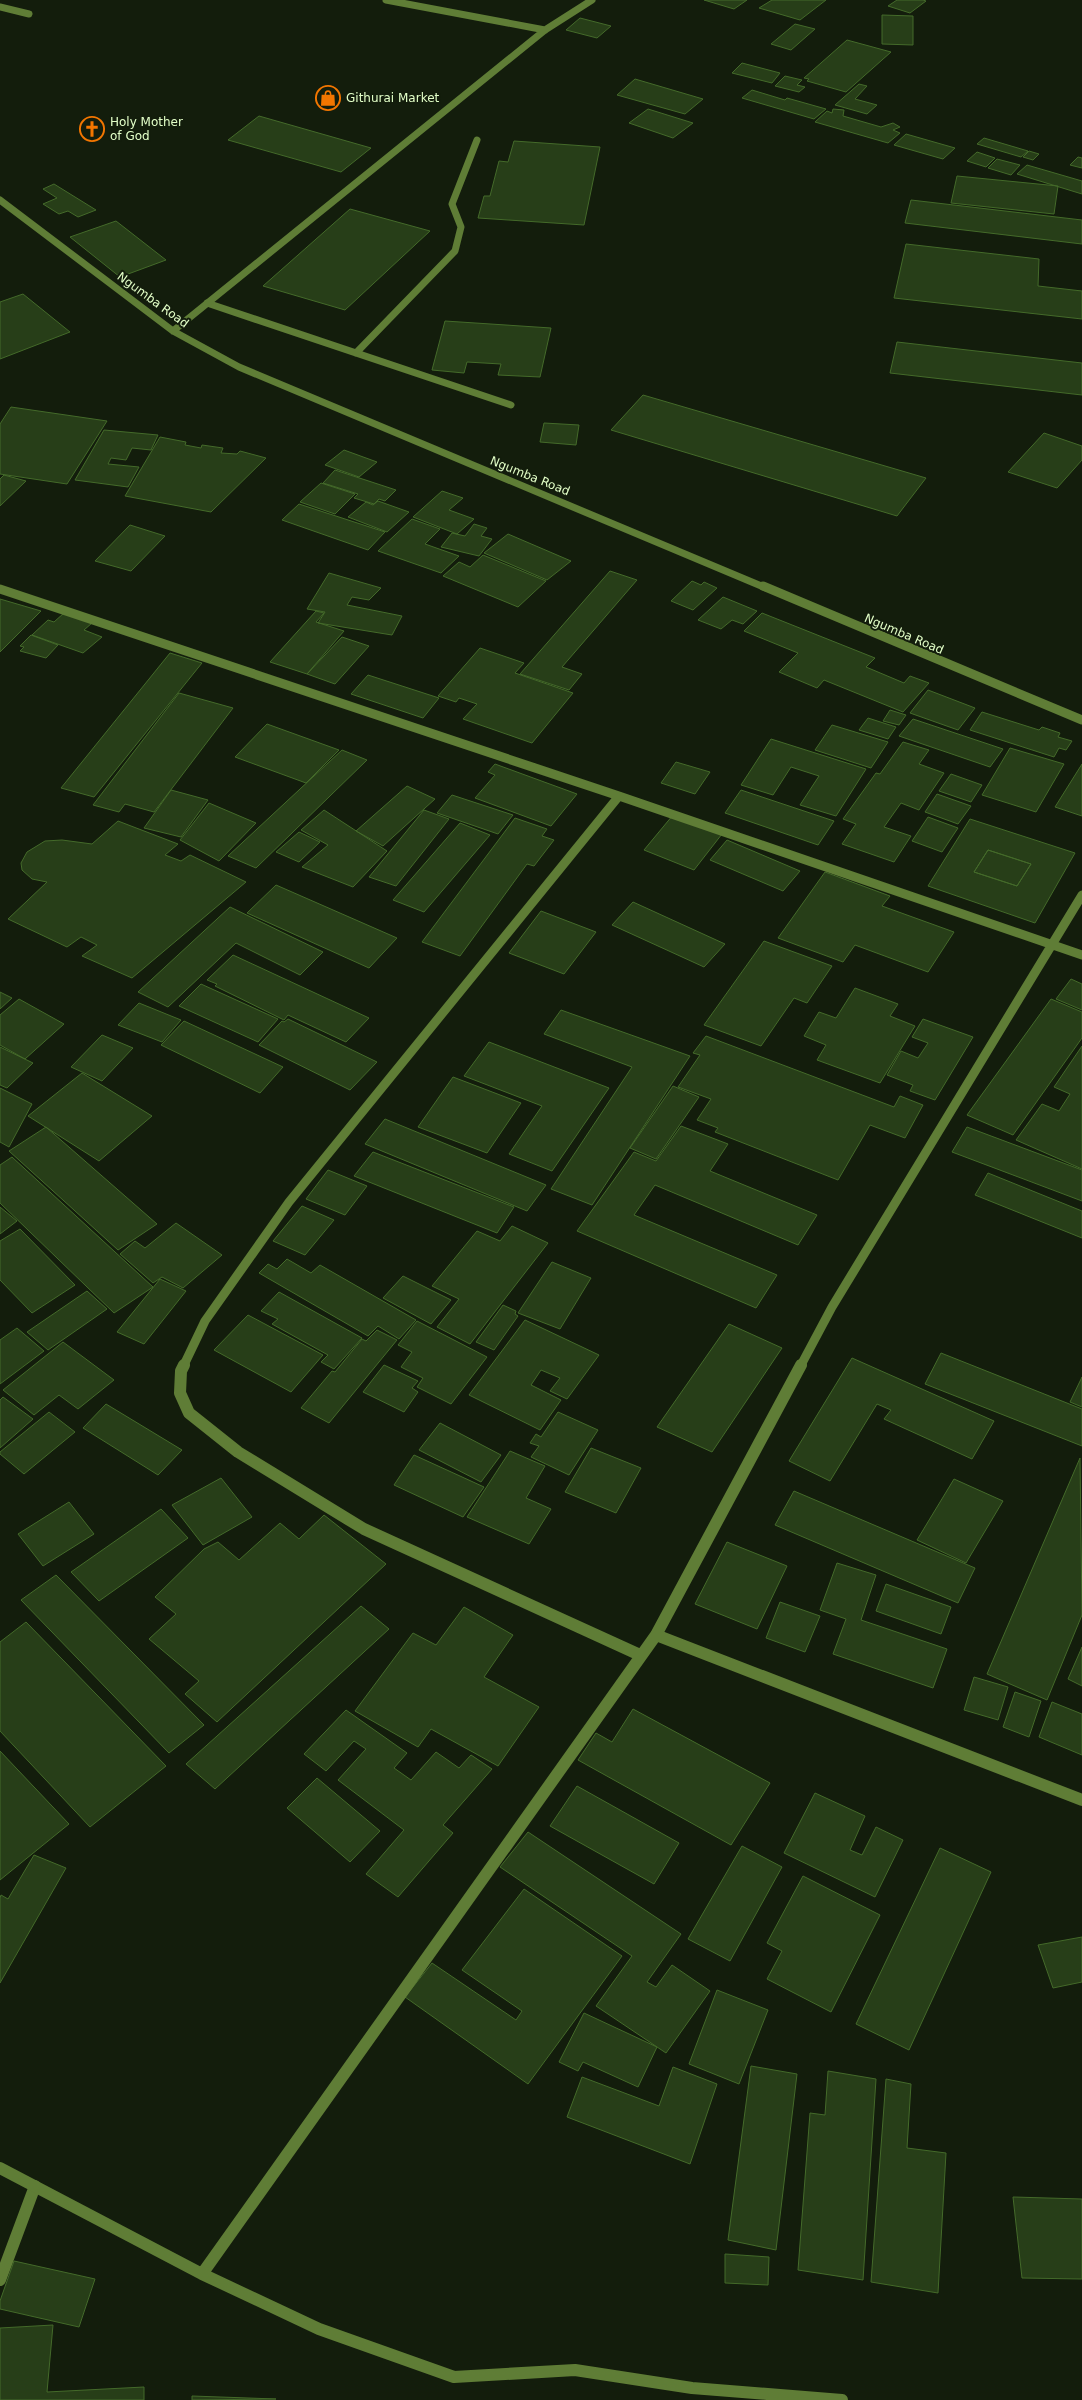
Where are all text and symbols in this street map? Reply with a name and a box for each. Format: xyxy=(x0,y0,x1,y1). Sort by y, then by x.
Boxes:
shop icon: Githurai Market xyxy=(315,85,341,111)
place label: Githurai Market xyxy=(346,91,440,105)
place label: Holy Mother of God xyxy=(110,115,183,143)
church icon: Holy Mother of God xyxy=(79,116,105,142)
street label: Ngumba Road xyxy=(115,269,191,331)
street label: Ngumba Road xyxy=(488,454,572,498)
street label: Ngumba Road xyxy=(862,611,946,657)

